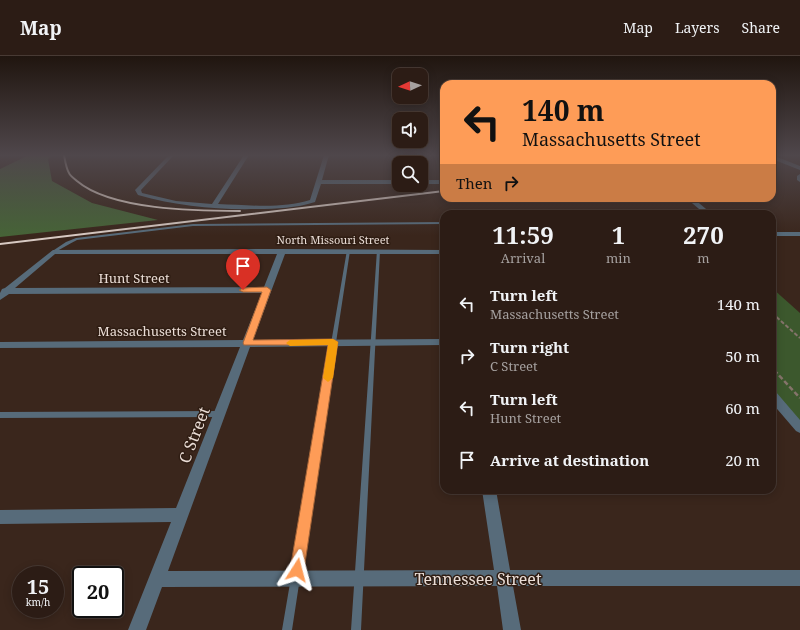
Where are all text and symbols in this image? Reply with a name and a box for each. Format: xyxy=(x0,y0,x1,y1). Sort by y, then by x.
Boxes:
text: Map xyxy=(20,15,62,41)
text: Map xyxy=(623,18,653,37)
text: Layers xyxy=(675,18,720,37)
text: Share xyxy=(742,18,780,37)
north arrow xyxy=(392,68,428,104)
map controls xyxy=(392,68,428,192)
text: 140 m xyxy=(522,91,604,129)
icon: left xyxy=(456,96,508,148)
button: sound xyxy=(392,112,428,148)
text: Massachusetts Street xyxy=(522,127,701,151)
button: search xyxy=(392,156,428,192)
icon: right xyxy=(500,172,522,194)
text: Then xyxy=(456,173,492,193)
text: 11:59 xyxy=(492,218,554,251)
text: 1 xyxy=(612,218,625,251)
text: 270 xyxy=(683,218,724,251)
street label: North Missouri Street xyxy=(277,232,390,247)
pin xyxy=(226,249,260,290)
text: Arrival xyxy=(501,249,545,267)
text: min xyxy=(606,249,631,267)
text: m xyxy=(697,249,710,267)
icon: arrive xyxy=(232,255,254,277)
street label: Hunt Street xyxy=(98,269,170,287)
text: Turn left xyxy=(490,285,558,305)
icon: left xyxy=(456,293,478,315)
text: 140 m xyxy=(717,294,760,314)
text: Massachusetts Street xyxy=(490,305,619,323)
street label: Massachusetts Street xyxy=(98,322,227,340)
text: Turn right xyxy=(490,337,569,357)
icon: right xyxy=(456,345,478,367)
text: 50 m xyxy=(725,346,760,366)
text: C Street xyxy=(490,357,538,375)
text: Turn left xyxy=(490,389,558,409)
icon: left xyxy=(456,397,478,419)
text: 60 m xyxy=(725,398,760,418)
street label: C Street xyxy=(173,403,215,466)
text: Hunt Street xyxy=(490,409,561,427)
icon: arrive xyxy=(456,449,478,471)
text: Arrive at destination xyxy=(490,450,649,470)
text: 20 m xyxy=(725,450,760,470)
position arrow xyxy=(276,549,318,591)
speed limit sign: 20 xyxy=(72,566,124,618)
street label: Tennessee Street xyxy=(414,568,542,590)
text: 15 xyxy=(27,573,49,600)
text: km/h xyxy=(26,595,50,609)

